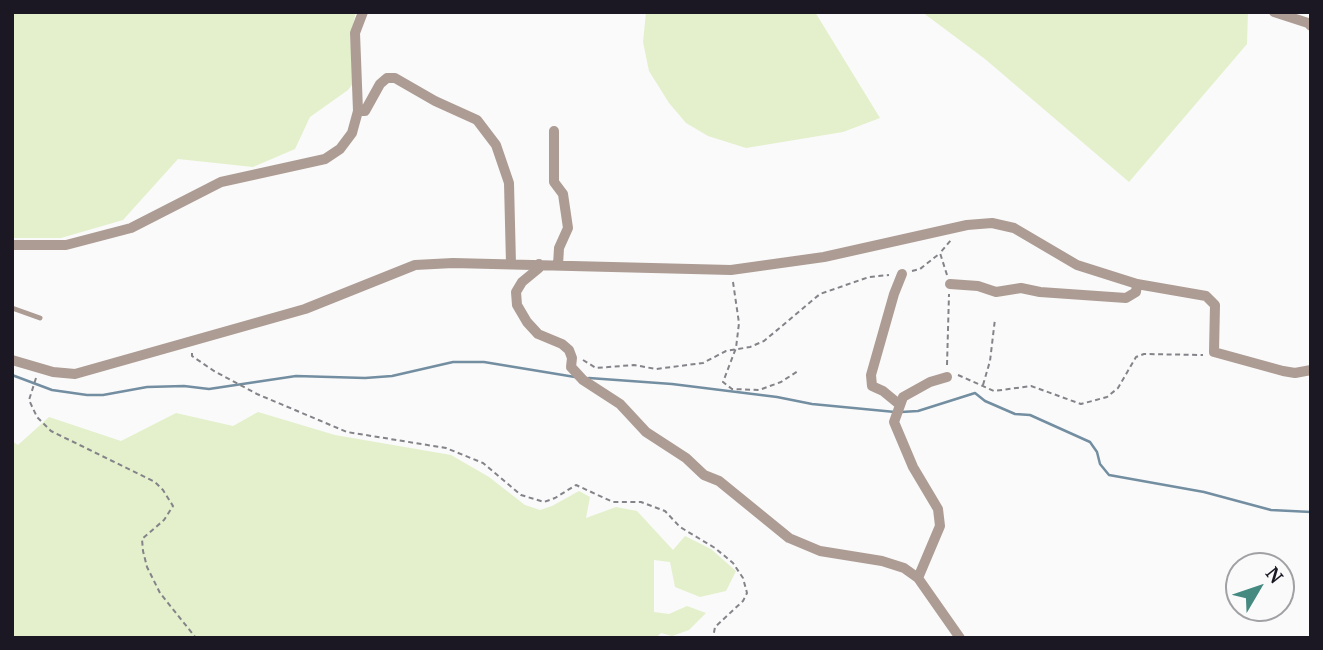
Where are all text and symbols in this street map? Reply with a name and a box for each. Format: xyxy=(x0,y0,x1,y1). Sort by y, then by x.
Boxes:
north arrow xyxy=(1225,552,1295,622)
text: N xyxy=(1261,561,1289,588)

